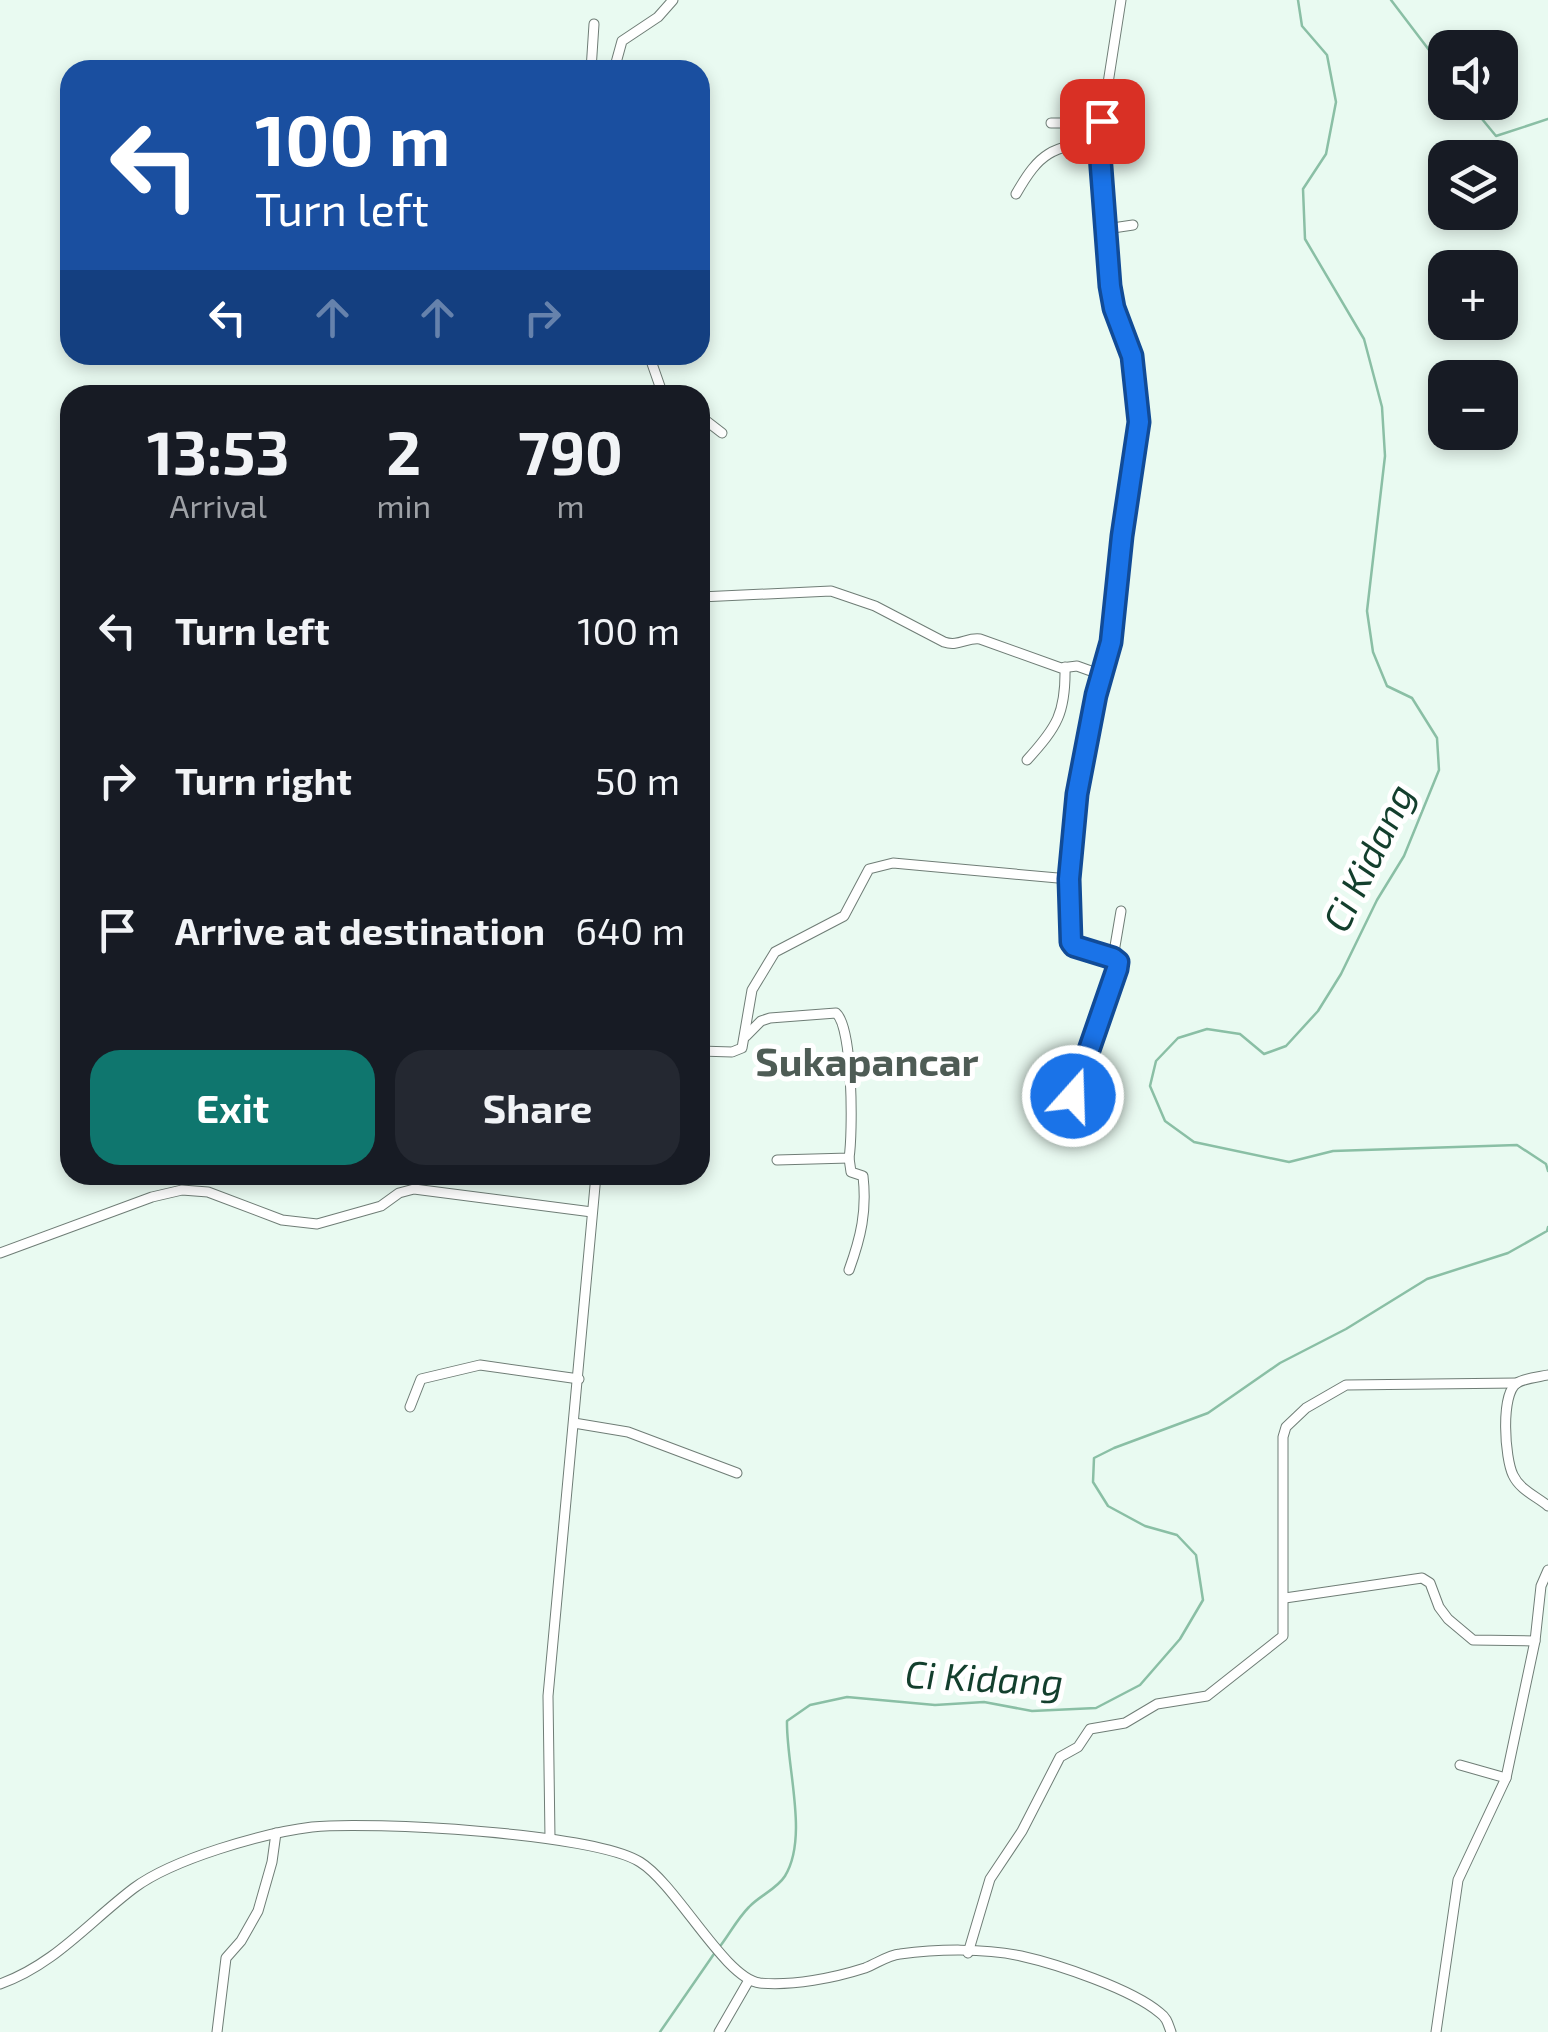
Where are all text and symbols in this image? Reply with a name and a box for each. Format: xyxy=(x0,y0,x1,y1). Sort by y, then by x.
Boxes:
map controls xyxy=(1428,30,1518,450)
button: sound xyxy=(1428,30,1518,120)
pin xyxy=(1060,79,1145,164)
icon: arrive xyxy=(1075,94,1130,149)
text: 100 m xyxy=(255,96,450,180)
icon: left xyxy=(90,100,220,230)
button: layers xyxy=(1428,140,1518,230)
text: Turn left xyxy=(255,181,429,235)
button: + xyxy=(1428,250,1518,340)
icon: left xyxy=(200,290,255,345)
icon: ahead xyxy=(305,290,360,345)
icon: ahead xyxy=(410,290,465,345)
icon: right xyxy=(515,290,570,345)
button: − xyxy=(1428,360,1518,450)
text: 13:53 xyxy=(147,415,289,487)
text: 2 xyxy=(386,415,421,487)
text: 790 xyxy=(518,415,623,487)
text: Arrival xyxy=(170,486,267,524)
text: min xyxy=(376,486,431,524)
text: m xyxy=(556,486,585,524)
icon: left xyxy=(90,603,145,658)
text: Turn left xyxy=(175,607,330,653)
text: 100 m xyxy=(577,607,680,653)
icon: right xyxy=(90,753,145,808)
text: Turn right xyxy=(175,757,352,803)
text: 50 m xyxy=(595,757,680,803)
water label: Ci Kidang xyxy=(1312,776,1423,938)
icon: arrive xyxy=(90,903,145,958)
text: Arrive at destination xyxy=(175,907,545,953)
text: 640 m xyxy=(575,907,685,953)
district label: Sukapancar xyxy=(755,1036,979,1084)
position arrow xyxy=(1021,1044,1125,1148)
button: Exit xyxy=(90,1050,375,1165)
button: Share xyxy=(395,1050,680,1165)
water label: Ci Kidang xyxy=(904,1650,1064,1704)

